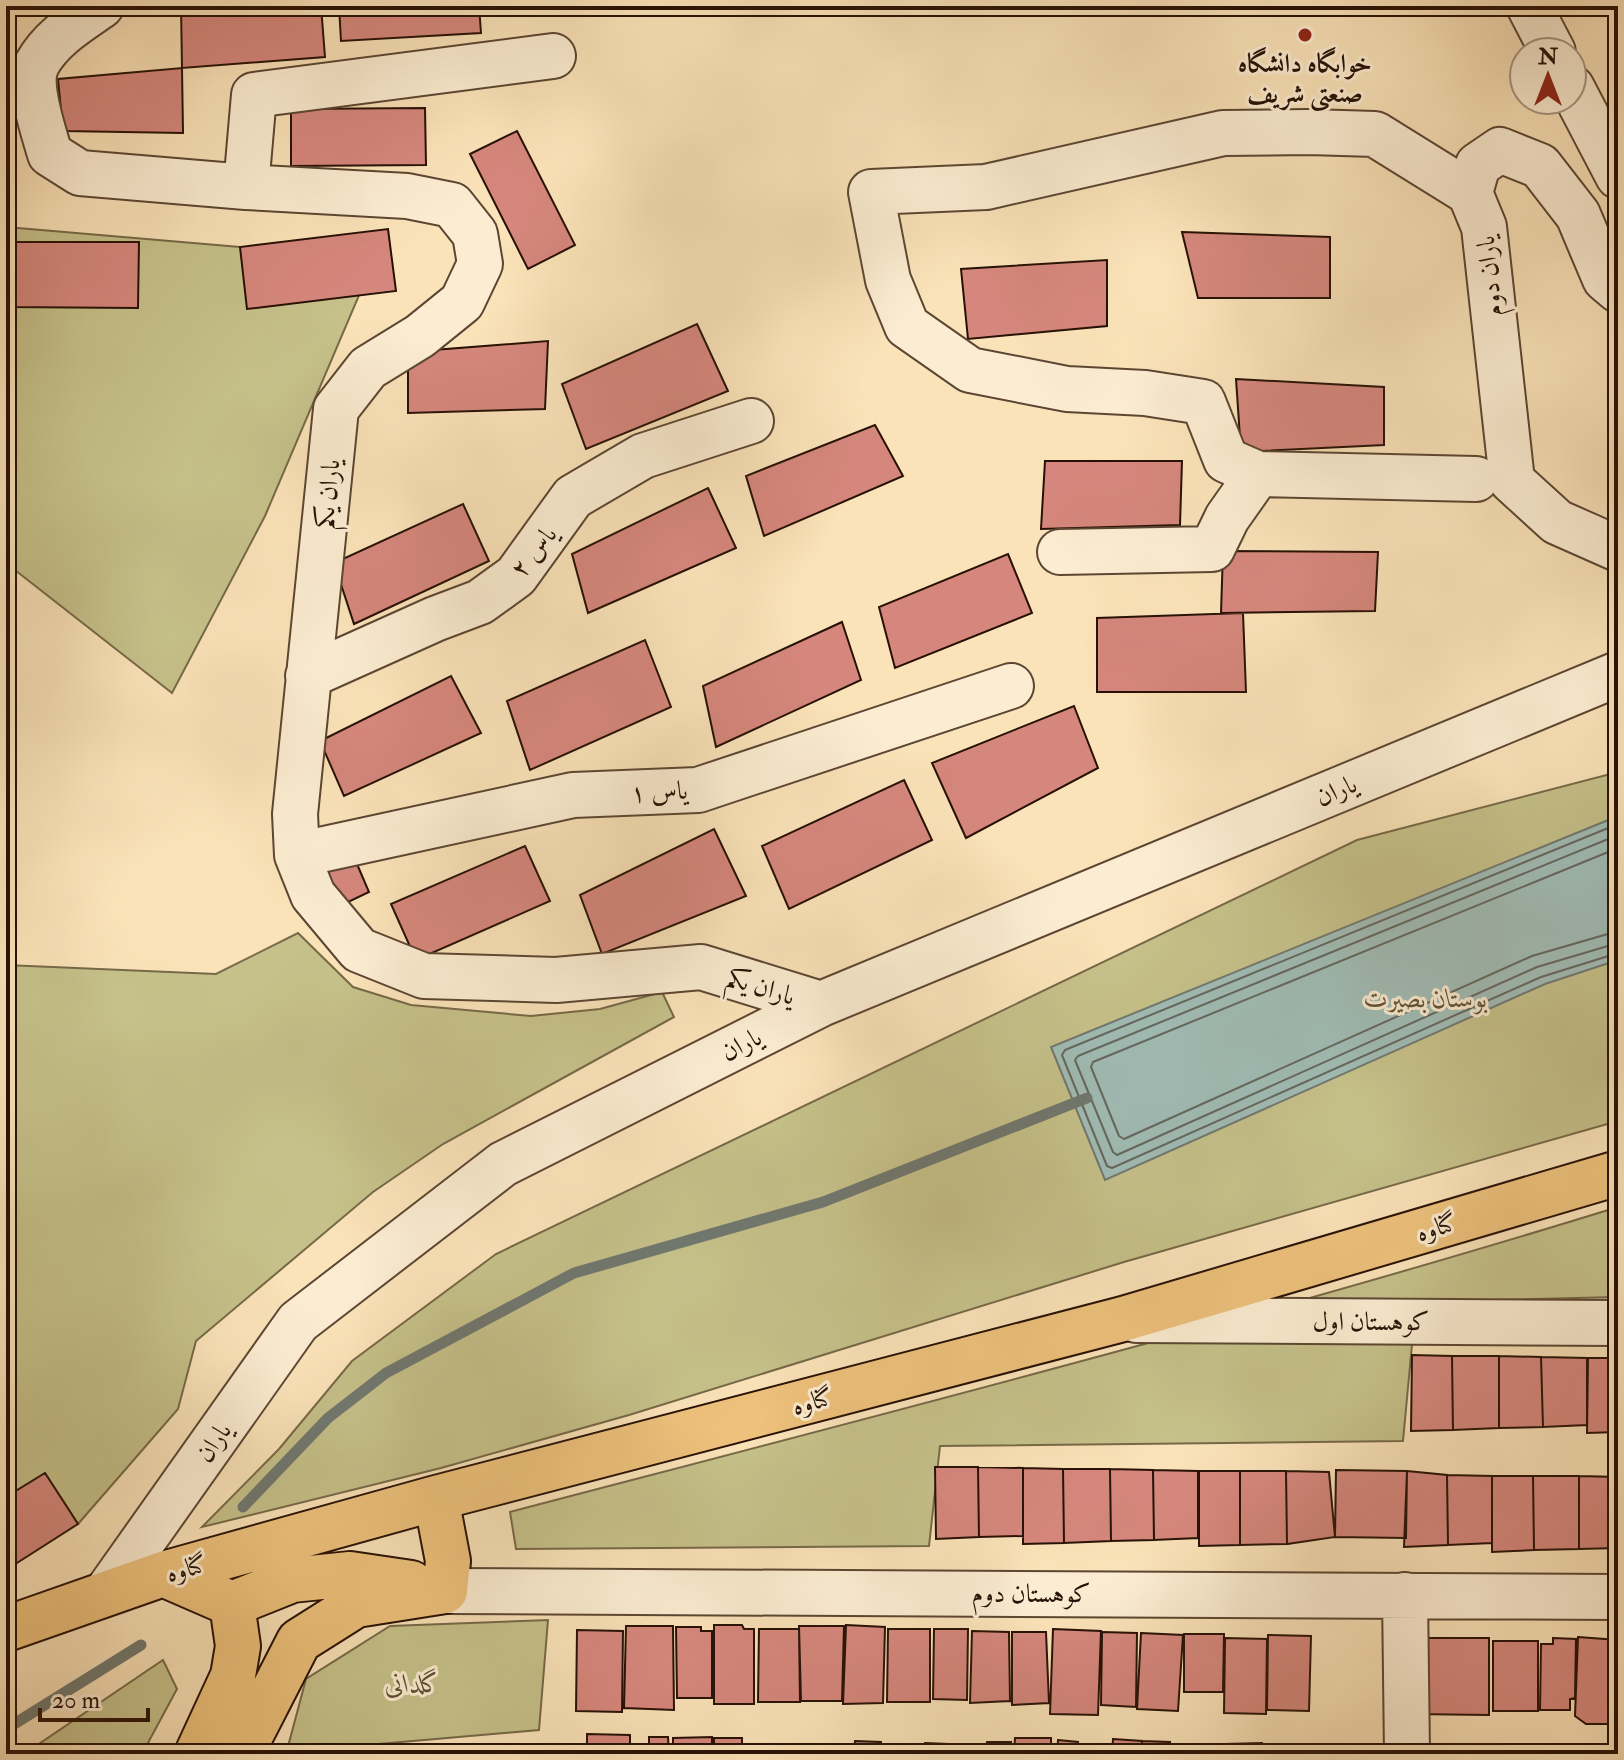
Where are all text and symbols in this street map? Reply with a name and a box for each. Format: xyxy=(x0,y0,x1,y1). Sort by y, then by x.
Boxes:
marker: خوابگاه دانشگاه صنعتی شریف xyxy=(1296,26,1314,44)
north arrow xyxy=(1508,36,1588,116)
text: N xyxy=(1537,43,1558,71)
place label: خوابگاه دانشگاه صنعتی شریف xyxy=(1238,46,1372,112)
street label: یاران دوم xyxy=(1470,231,1516,318)
street label: یاران یکم xyxy=(308,455,356,532)
street label: یاس ۲ xyxy=(503,518,566,584)
street label: یاران xyxy=(1311,767,1364,814)
street label: یاس ۱ xyxy=(630,774,691,809)
street label: یاران یکم xyxy=(720,961,801,1021)
park label: بوستان بصیرت xyxy=(1364,983,1488,1015)
street label: یاران xyxy=(716,1020,769,1069)
street label: گناوه xyxy=(1412,1207,1460,1249)
street label: کوهستان اول xyxy=(1313,1306,1430,1338)
street label: گناوه xyxy=(788,1381,836,1423)
street label: یاران xyxy=(189,1415,240,1469)
street label: گناوه xyxy=(162,1548,210,1590)
street label: کوهستان دوم xyxy=(971,1578,1091,1616)
park label: گلدانی xyxy=(385,1668,441,1700)
scale bar xyxy=(40,1672,148,1722)
text: 20 m xyxy=(52,1685,101,1716)

